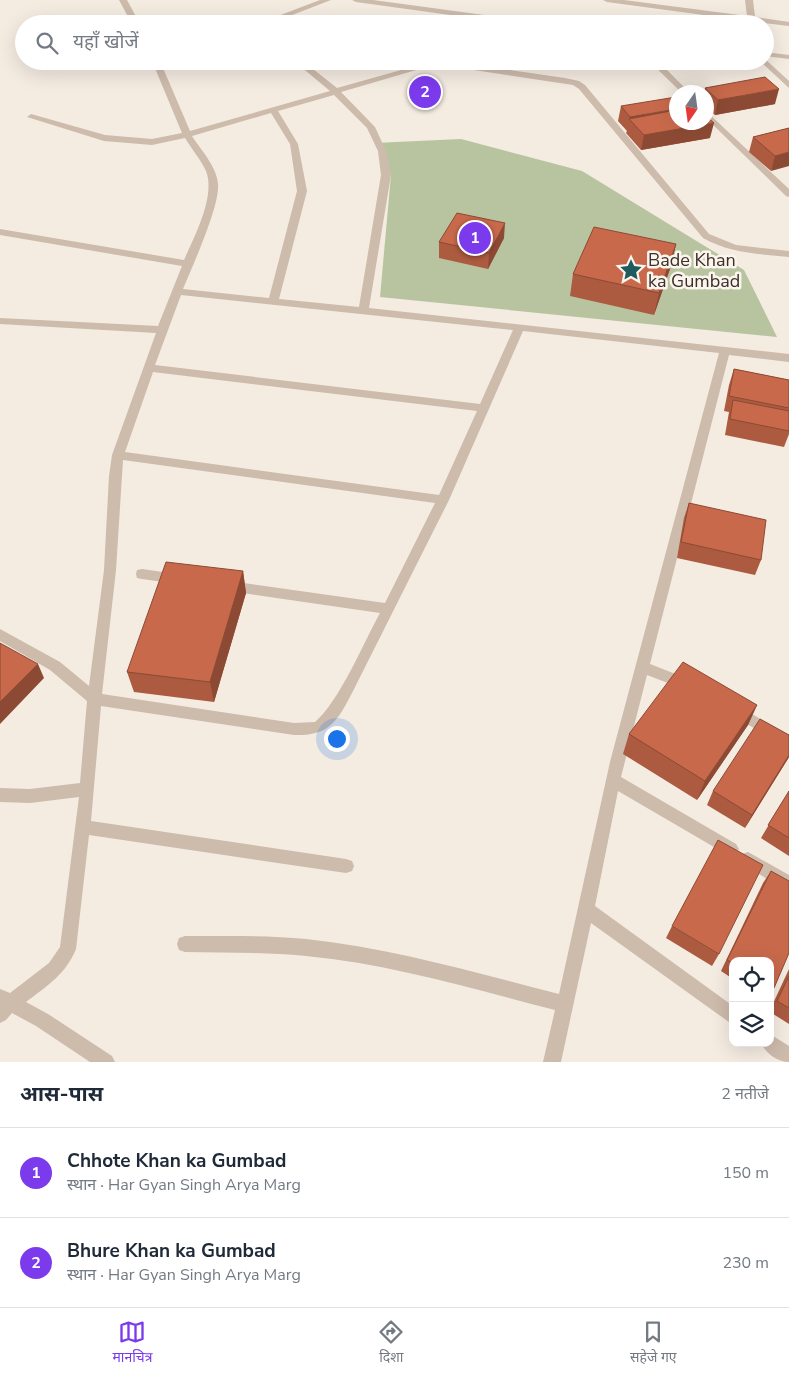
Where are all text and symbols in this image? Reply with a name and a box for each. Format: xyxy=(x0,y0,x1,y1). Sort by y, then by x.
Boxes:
search box xyxy=(15,15,774,70)
icon: search xyxy=(33,29,61,57)
text: यहाँ खोजें xyxy=(73,29,138,55)
pin: 2 xyxy=(409,73,441,111)
north arrow xyxy=(669,85,714,130)
pin: 1 xyxy=(459,219,491,257)
place label: Bade Khan ka Gumbad xyxy=(648,248,740,293)
place icon: Bade Khan ka Gumbad xyxy=(618,257,644,283)
your location xyxy=(324,726,350,752)
map controls xyxy=(729,957,774,1047)
button: locate xyxy=(729,957,774,1002)
button: layers xyxy=(729,1002,774,1047)
text: आस-पास xyxy=(20,1080,103,1108)
text: 2 नतीजे xyxy=(721,1083,769,1105)
text: Chhote Khan ka Gumbad xyxy=(67,1148,286,1174)
text: 1 xyxy=(31,1162,41,1184)
text: 150 m xyxy=(722,1162,769,1184)
text: स्थान · Har Gyan Singh Arya Marg xyxy=(67,1174,301,1196)
text: Bhure Khan ka Gumbad xyxy=(67,1238,276,1264)
text: 2 xyxy=(31,1252,41,1274)
text: 230 m xyxy=(722,1252,769,1274)
text: स्थान · Har Gyan Singh Arya Marg xyxy=(67,1264,301,1286)
tab: मानचित्र xyxy=(112,1318,152,1368)
tab: दिशा xyxy=(377,1318,405,1368)
tab: सहेजे गए xyxy=(630,1318,677,1368)

